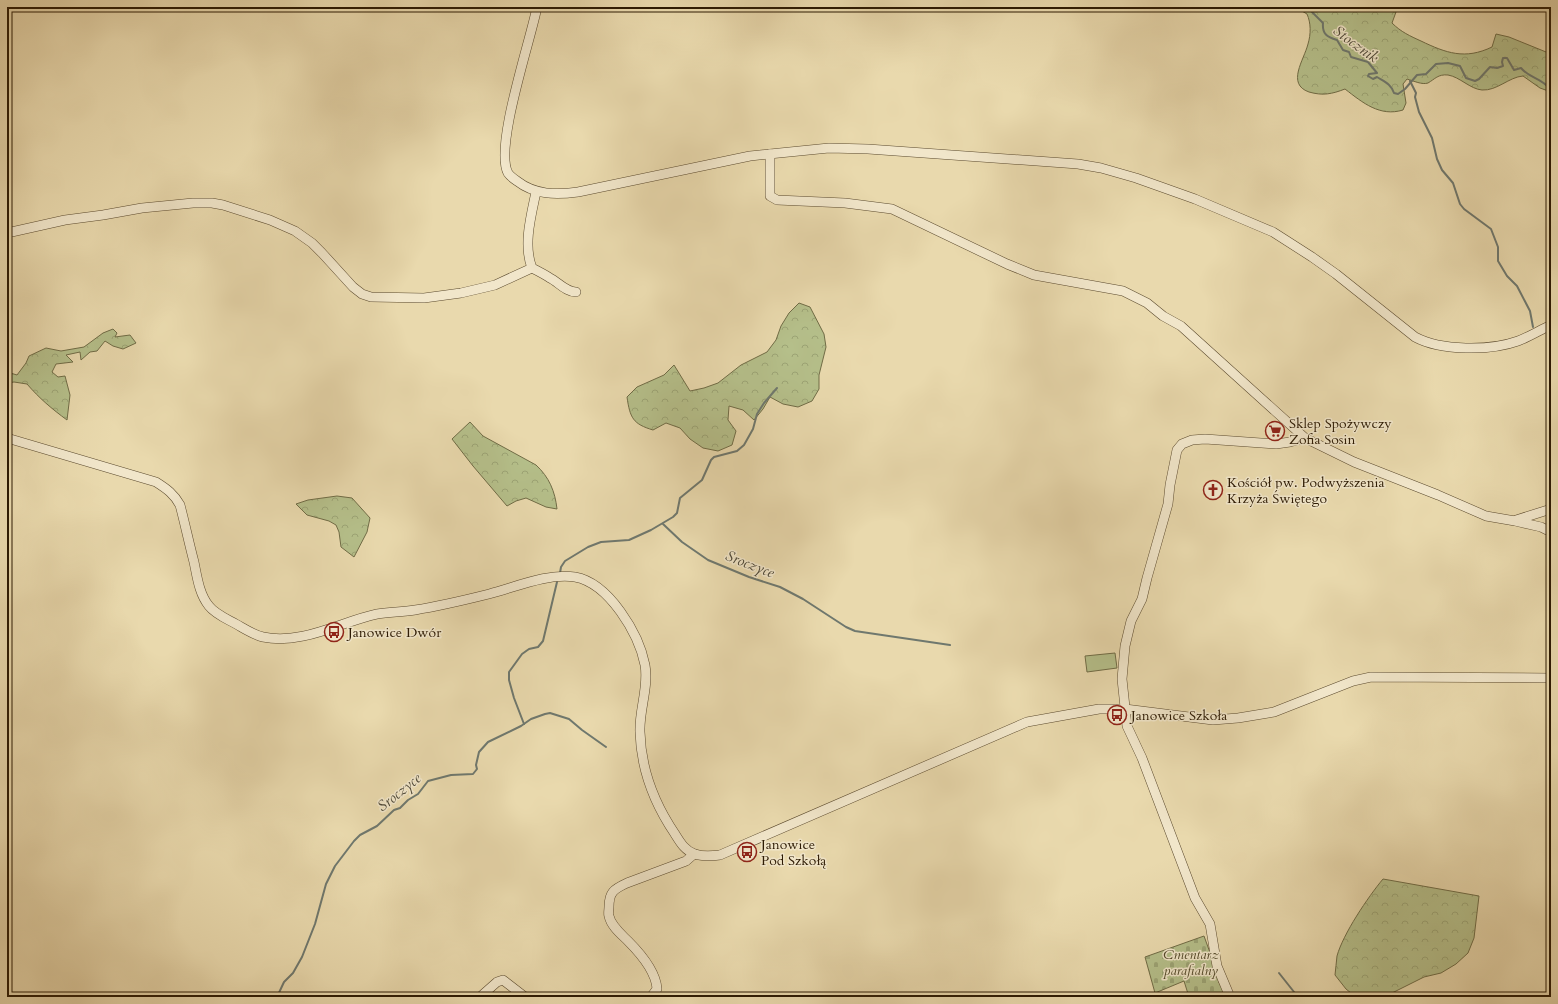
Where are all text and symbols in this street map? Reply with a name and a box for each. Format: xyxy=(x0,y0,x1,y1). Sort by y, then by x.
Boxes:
water label: Stocznik xyxy=(1329,21,1383,68)
place label: Sklep Spożywczy Zofia Sosin xyxy=(1289,414,1392,449)
supermarket icon: Sklep Spożywczy Zofia Sosin xyxy=(1264,420,1286,442)
place label: Kościół pw. Podwyższenia Krzyża Świętego xyxy=(1227,473,1385,508)
church icon: Kościół pw. Podwyższenia Krzyża Świętego xyxy=(1202,479,1224,501)
water label: Sroczyce xyxy=(723,546,778,583)
bus stop icon: Janowice Dwór xyxy=(323,621,345,643)
place label: Janowice Dwór xyxy=(346,623,442,642)
bus stop icon: Janowice Szkoła xyxy=(1106,704,1128,726)
place label: Janowice Szkoła xyxy=(1129,706,1227,725)
water label: Sroczyce xyxy=(373,768,425,816)
place label: Janowice Pod Szkołą xyxy=(759,835,826,870)
bus stop icon: Janowice Pod Szkołą xyxy=(736,841,758,863)
park label: Cmentarz parafialny xyxy=(1163,945,1219,980)

